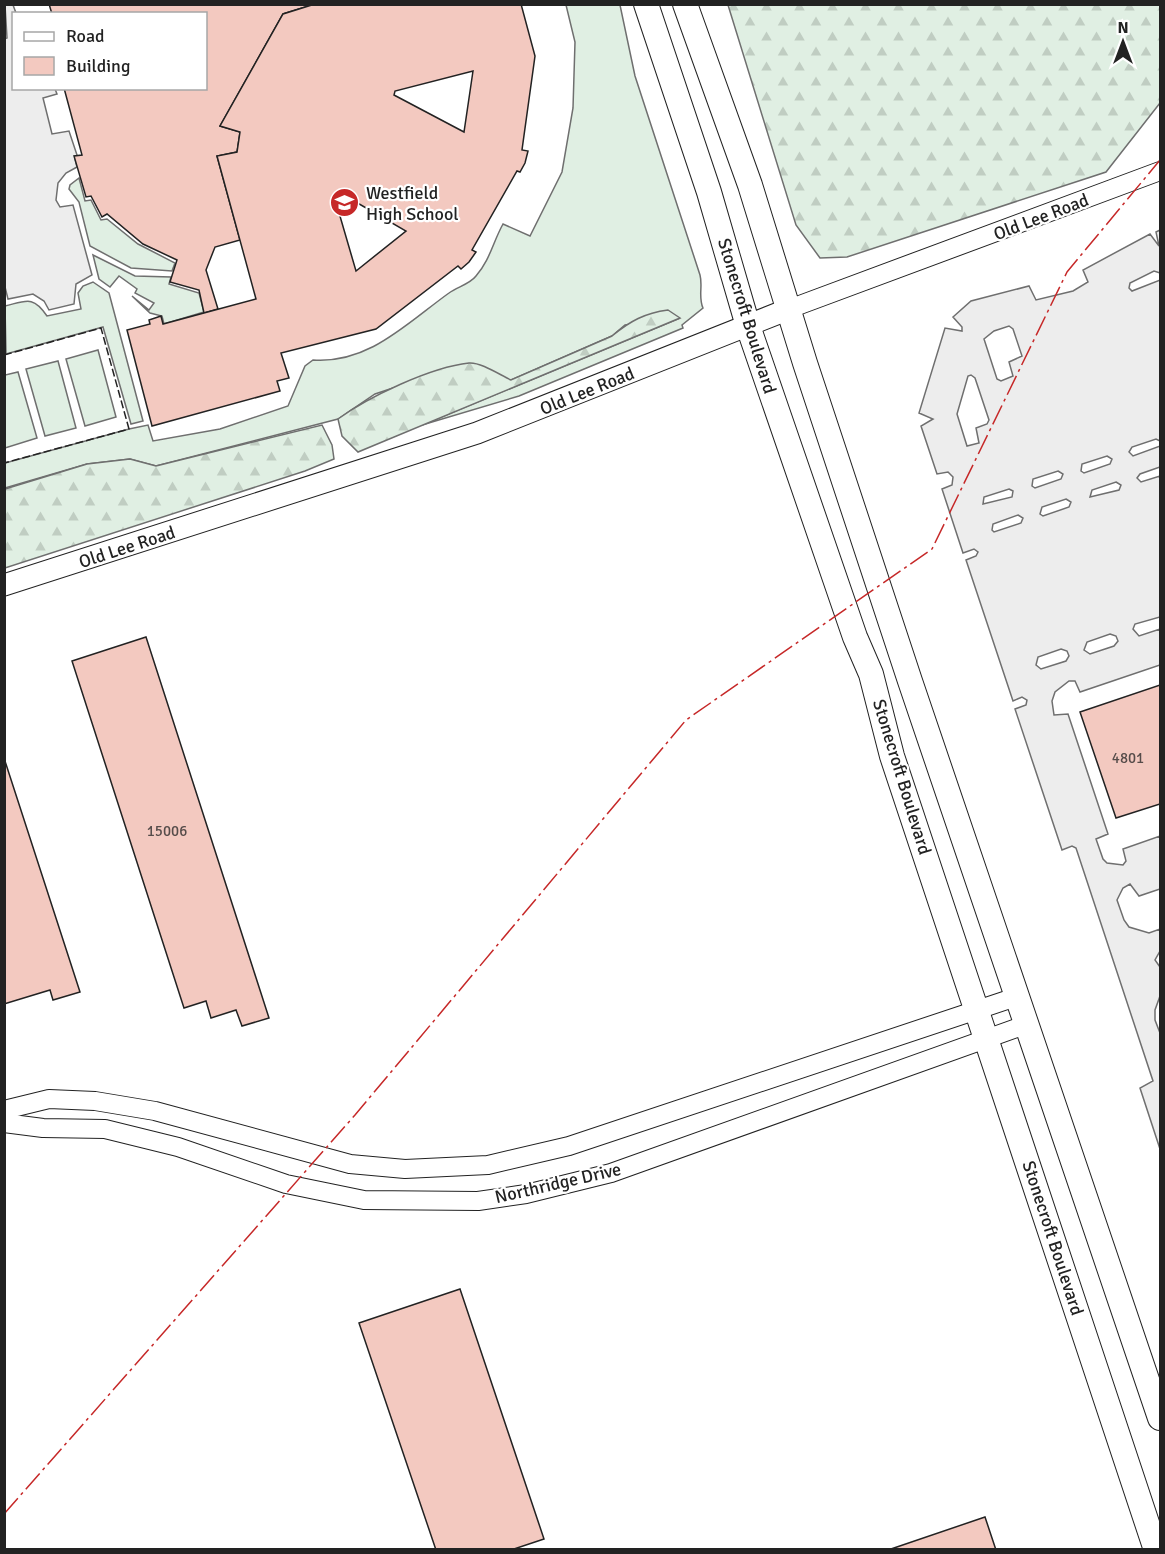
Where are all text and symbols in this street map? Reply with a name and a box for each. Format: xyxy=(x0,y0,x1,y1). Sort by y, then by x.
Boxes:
legend xyxy=(12,12,207,90)
north arrow xyxy=(1093,12,1153,72)
text: N xyxy=(1117,18,1129,38)
text: Road xyxy=(66,25,105,47)
text: Building xyxy=(66,55,130,77)
place label: Westfield High School xyxy=(366,182,459,225)
school or university icon: Westfield High School xyxy=(329,187,361,219)
street label: Old Lee Road xyxy=(990,189,1092,245)
street label: Stonecroft Boulevard xyxy=(713,236,781,396)
street label: Old Lee Road xyxy=(537,362,637,420)
street label: Old Lee Road xyxy=(76,521,178,573)
street label: Stonecroft Boulevard xyxy=(868,697,936,857)
house number: 4801 xyxy=(1112,749,1144,767)
house number: 15006 xyxy=(147,822,187,840)
street label: Northridge Drive xyxy=(493,1158,623,1208)
street label: Stonecroft Boulevard xyxy=(1018,1158,1088,1318)

